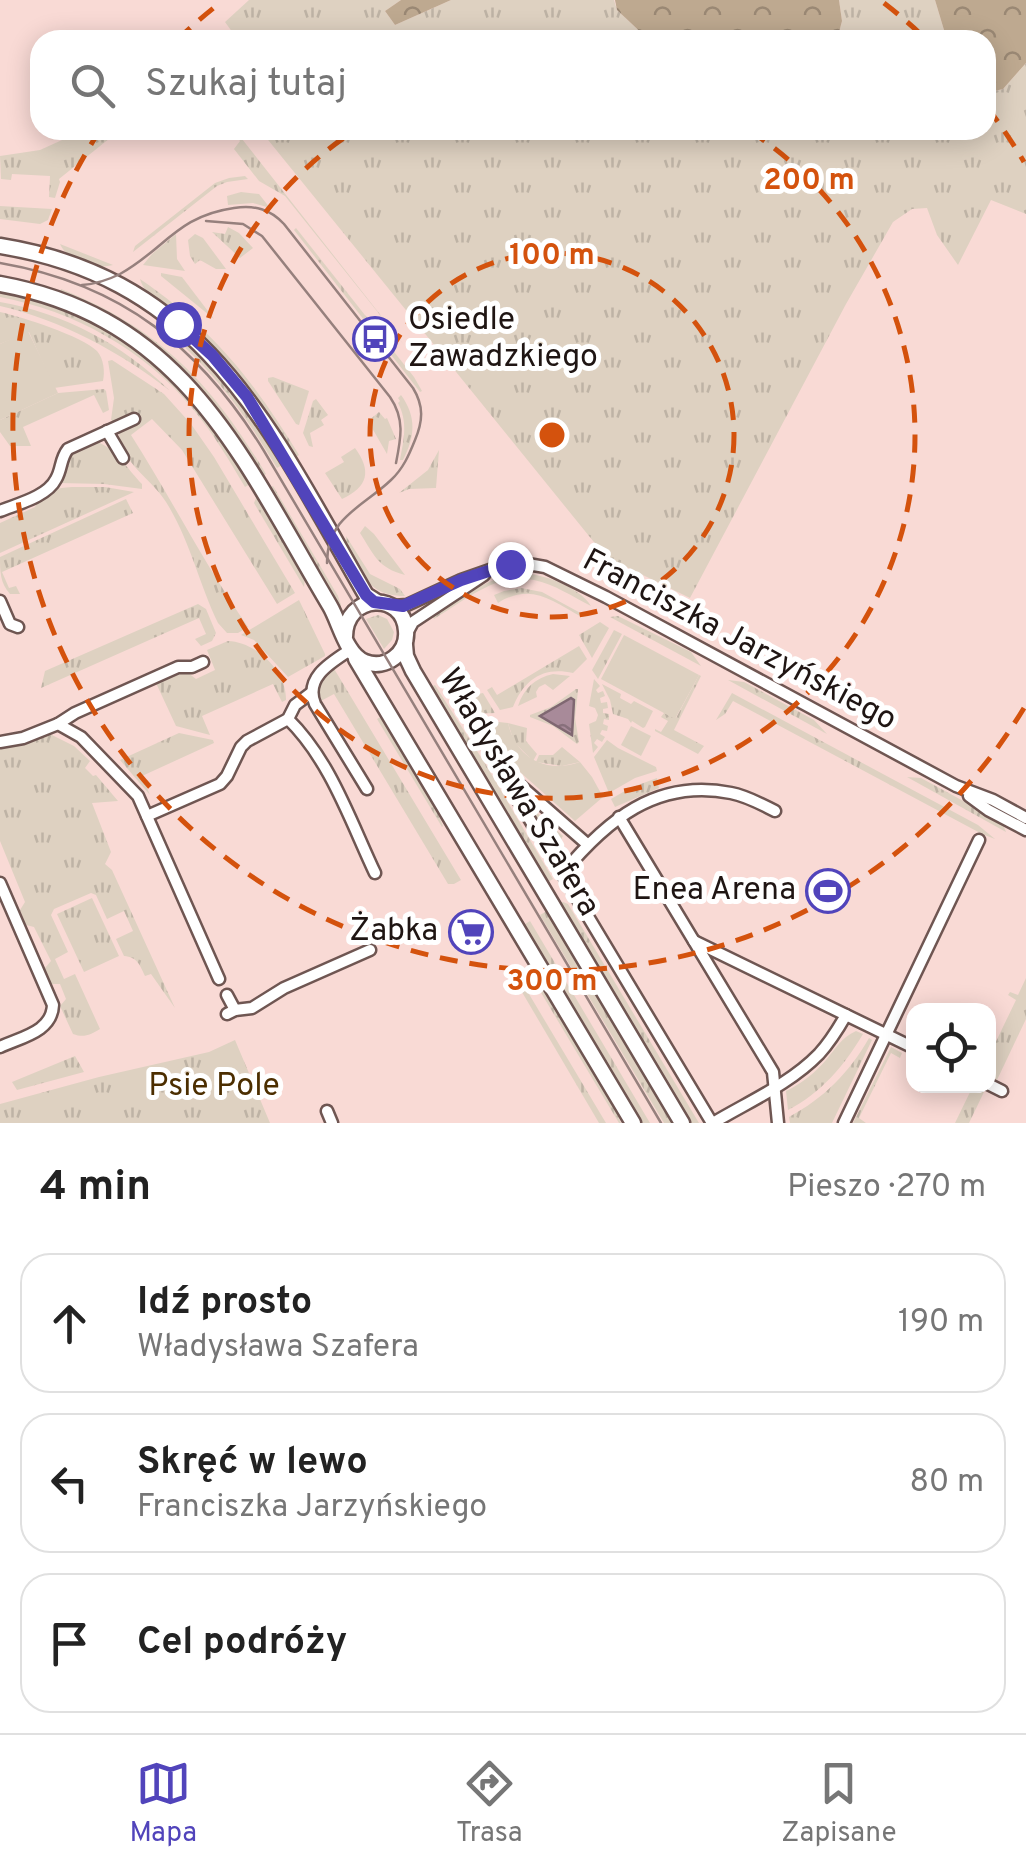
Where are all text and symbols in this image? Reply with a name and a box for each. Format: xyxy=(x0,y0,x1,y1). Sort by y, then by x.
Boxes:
search box xyxy=(30,30,996,140)
icon: search xyxy=(65,58,120,113)
text: Szukaj tutaj xyxy=(145,61,347,110)
text: 200 m xyxy=(763,163,855,200)
text: 100 m xyxy=(509,238,595,275)
place label: Osiedle Zawadzkiego xyxy=(408,301,598,378)
route start xyxy=(156,302,202,348)
bus stop icon: Osiedle Zawadzkiego xyxy=(352,316,398,362)
centre of rings xyxy=(534,417,570,453)
street label: Franciszka Jarzyńskiego xyxy=(575,541,903,741)
route end xyxy=(488,542,534,588)
street label: Władysława Szafera xyxy=(428,662,608,924)
sports icon: Enea Arena xyxy=(805,868,851,914)
place label: Enea Arena xyxy=(632,871,796,911)
supermarket icon: Żabka xyxy=(448,909,494,955)
place label: Żabka xyxy=(349,911,438,952)
text: 300 m xyxy=(507,964,597,1001)
map controls xyxy=(906,1003,996,1093)
button: locate xyxy=(906,1003,996,1093)
park label: Psie Pole xyxy=(148,1067,280,1107)
text: 4 min xyxy=(40,1162,151,1215)
text: Pieszo · 270 m xyxy=(787,1168,986,1208)
text: Idź prosto xyxy=(137,1279,312,1328)
icon: ahead xyxy=(42,1296,97,1351)
text: 190 m xyxy=(898,1303,984,1343)
text: Władysława Szafera xyxy=(137,1328,419,1368)
text: Skręć w lewo xyxy=(137,1439,368,1488)
icon: left xyxy=(42,1456,97,1511)
text: 80 m xyxy=(910,1463,984,1503)
text: Franciszka Jarzyńskiego xyxy=(137,1488,487,1528)
icon: arrive xyxy=(42,1616,97,1671)
text: Cel podróży xyxy=(137,1619,347,1668)
tab: Mapa xyxy=(129,1756,197,1852)
tab: Trasa xyxy=(456,1756,522,1852)
tab: Zapisane xyxy=(781,1756,897,1852)

